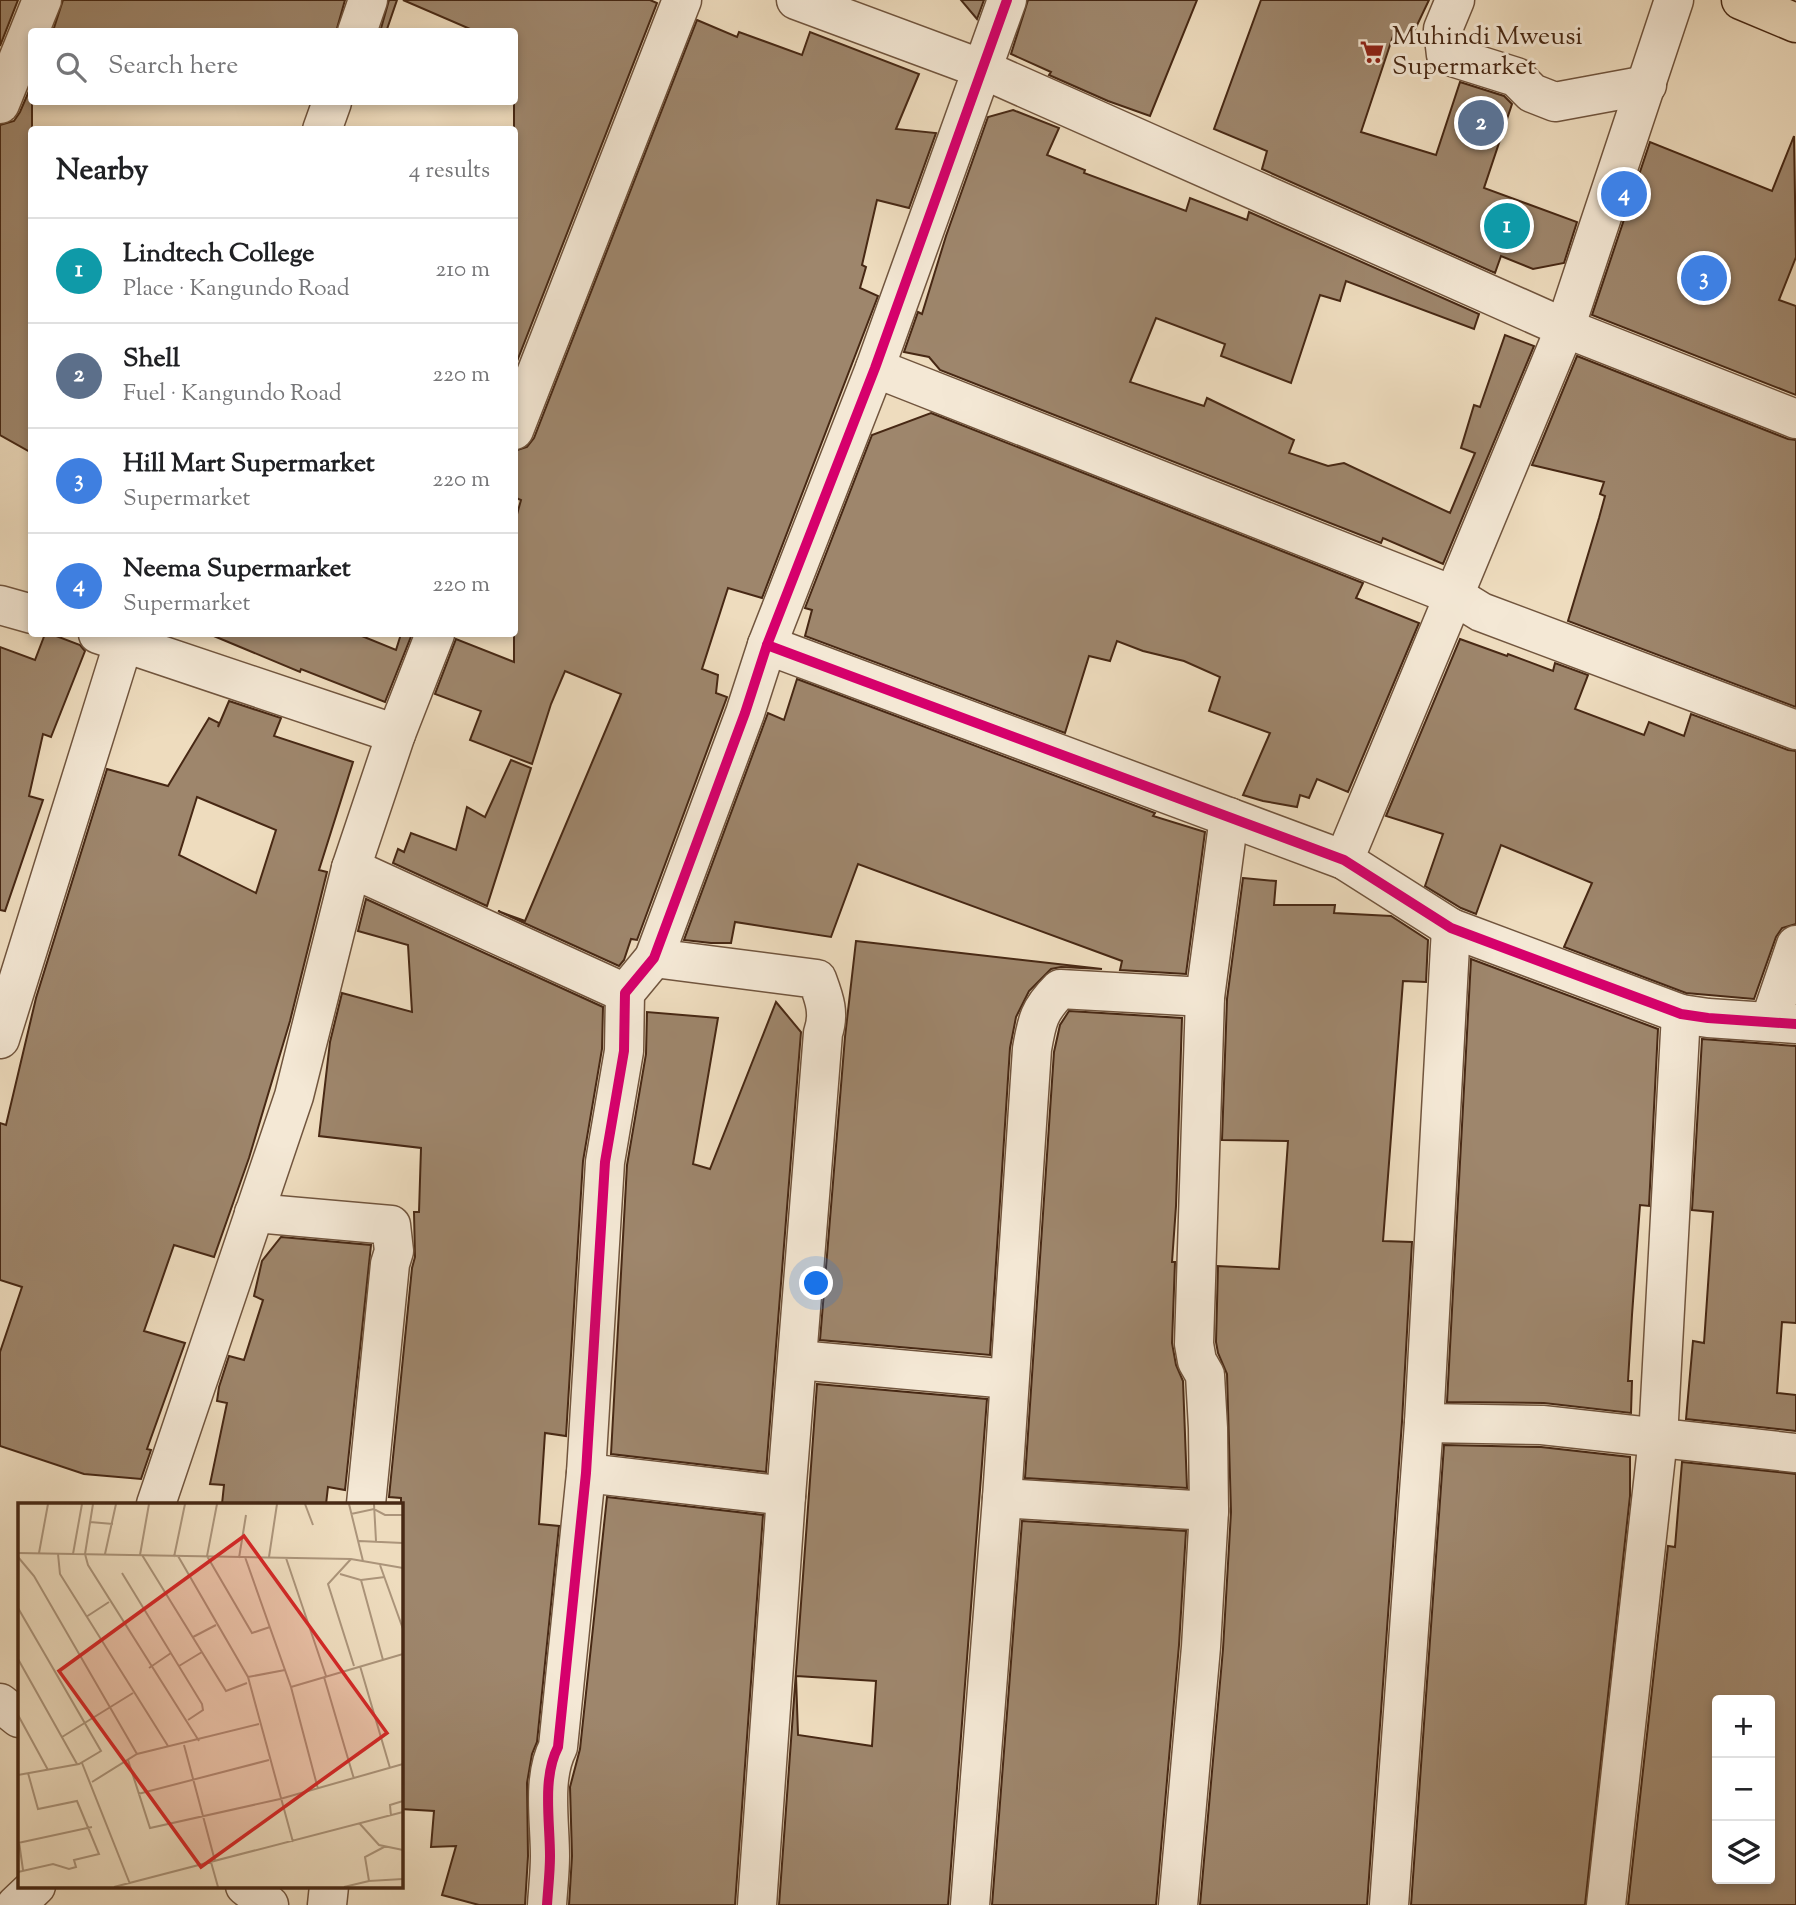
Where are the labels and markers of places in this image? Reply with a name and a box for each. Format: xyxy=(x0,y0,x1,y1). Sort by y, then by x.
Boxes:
place label: Muhindi Mweusi Supermarket xyxy=(1392,19,1583,86)
supermarket icon: Muhindi Mweusi Supermarket xyxy=(1358,38,1386,66)
pin: 2 xyxy=(1458,97,1504,149)
pin: 4 xyxy=(1601,168,1647,220)
pin: 1 xyxy=(1484,200,1530,252)
pin: 3 xyxy=(1681,252,1727,304)

